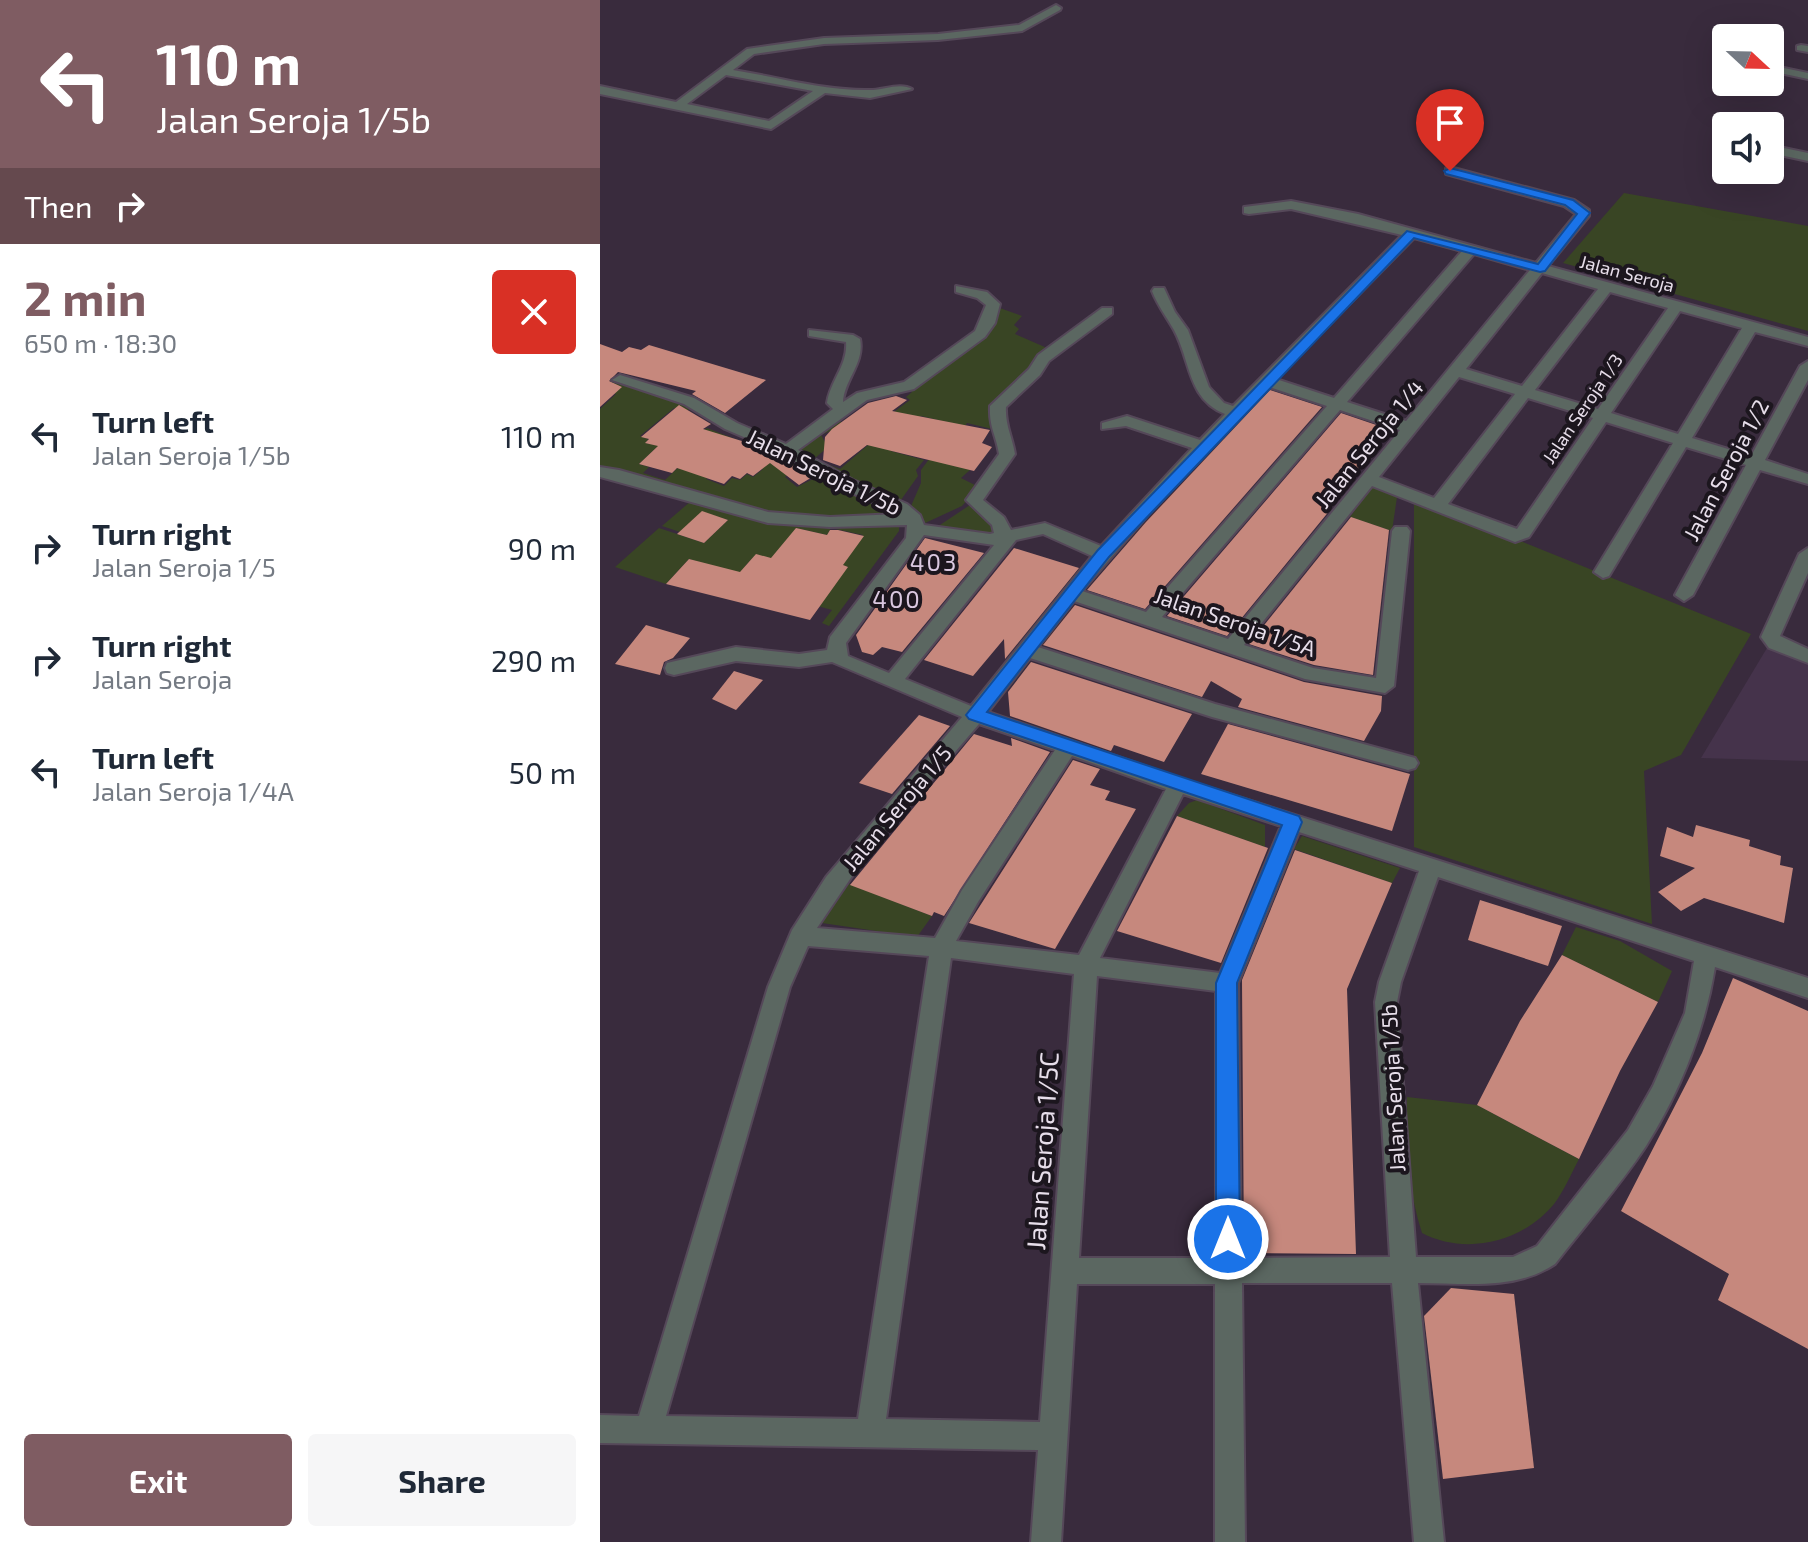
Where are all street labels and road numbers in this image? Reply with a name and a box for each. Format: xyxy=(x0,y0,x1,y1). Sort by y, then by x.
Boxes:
street label: Jalan Seroja xyxy=(1578,250,1677,296)
street label: Jalan Seroja 1/3 xyxy=(1537,349,1627,467)
street label: Jalan Seroja 1/4 xyxy=(1309,374,1429,513)
street label: Jalan Seroja 1/2 xyxy=(1677,395,1774,545)
street label: Jalan Seroja 1/5b xyxy=(743,423,906,521)
street label: Jalan Seroja 1/5A xyxy=(1151,581,1320,662)
street label: Jalan Seroja 1/5 xyxy=(836,739,957,876)
street label: Jalan Seroja 1/5b xyxy=(1375,1003,1410,1173)
street label: Jalan Seroja 1/5C xyxy=(1019,1051,1064,1251)

